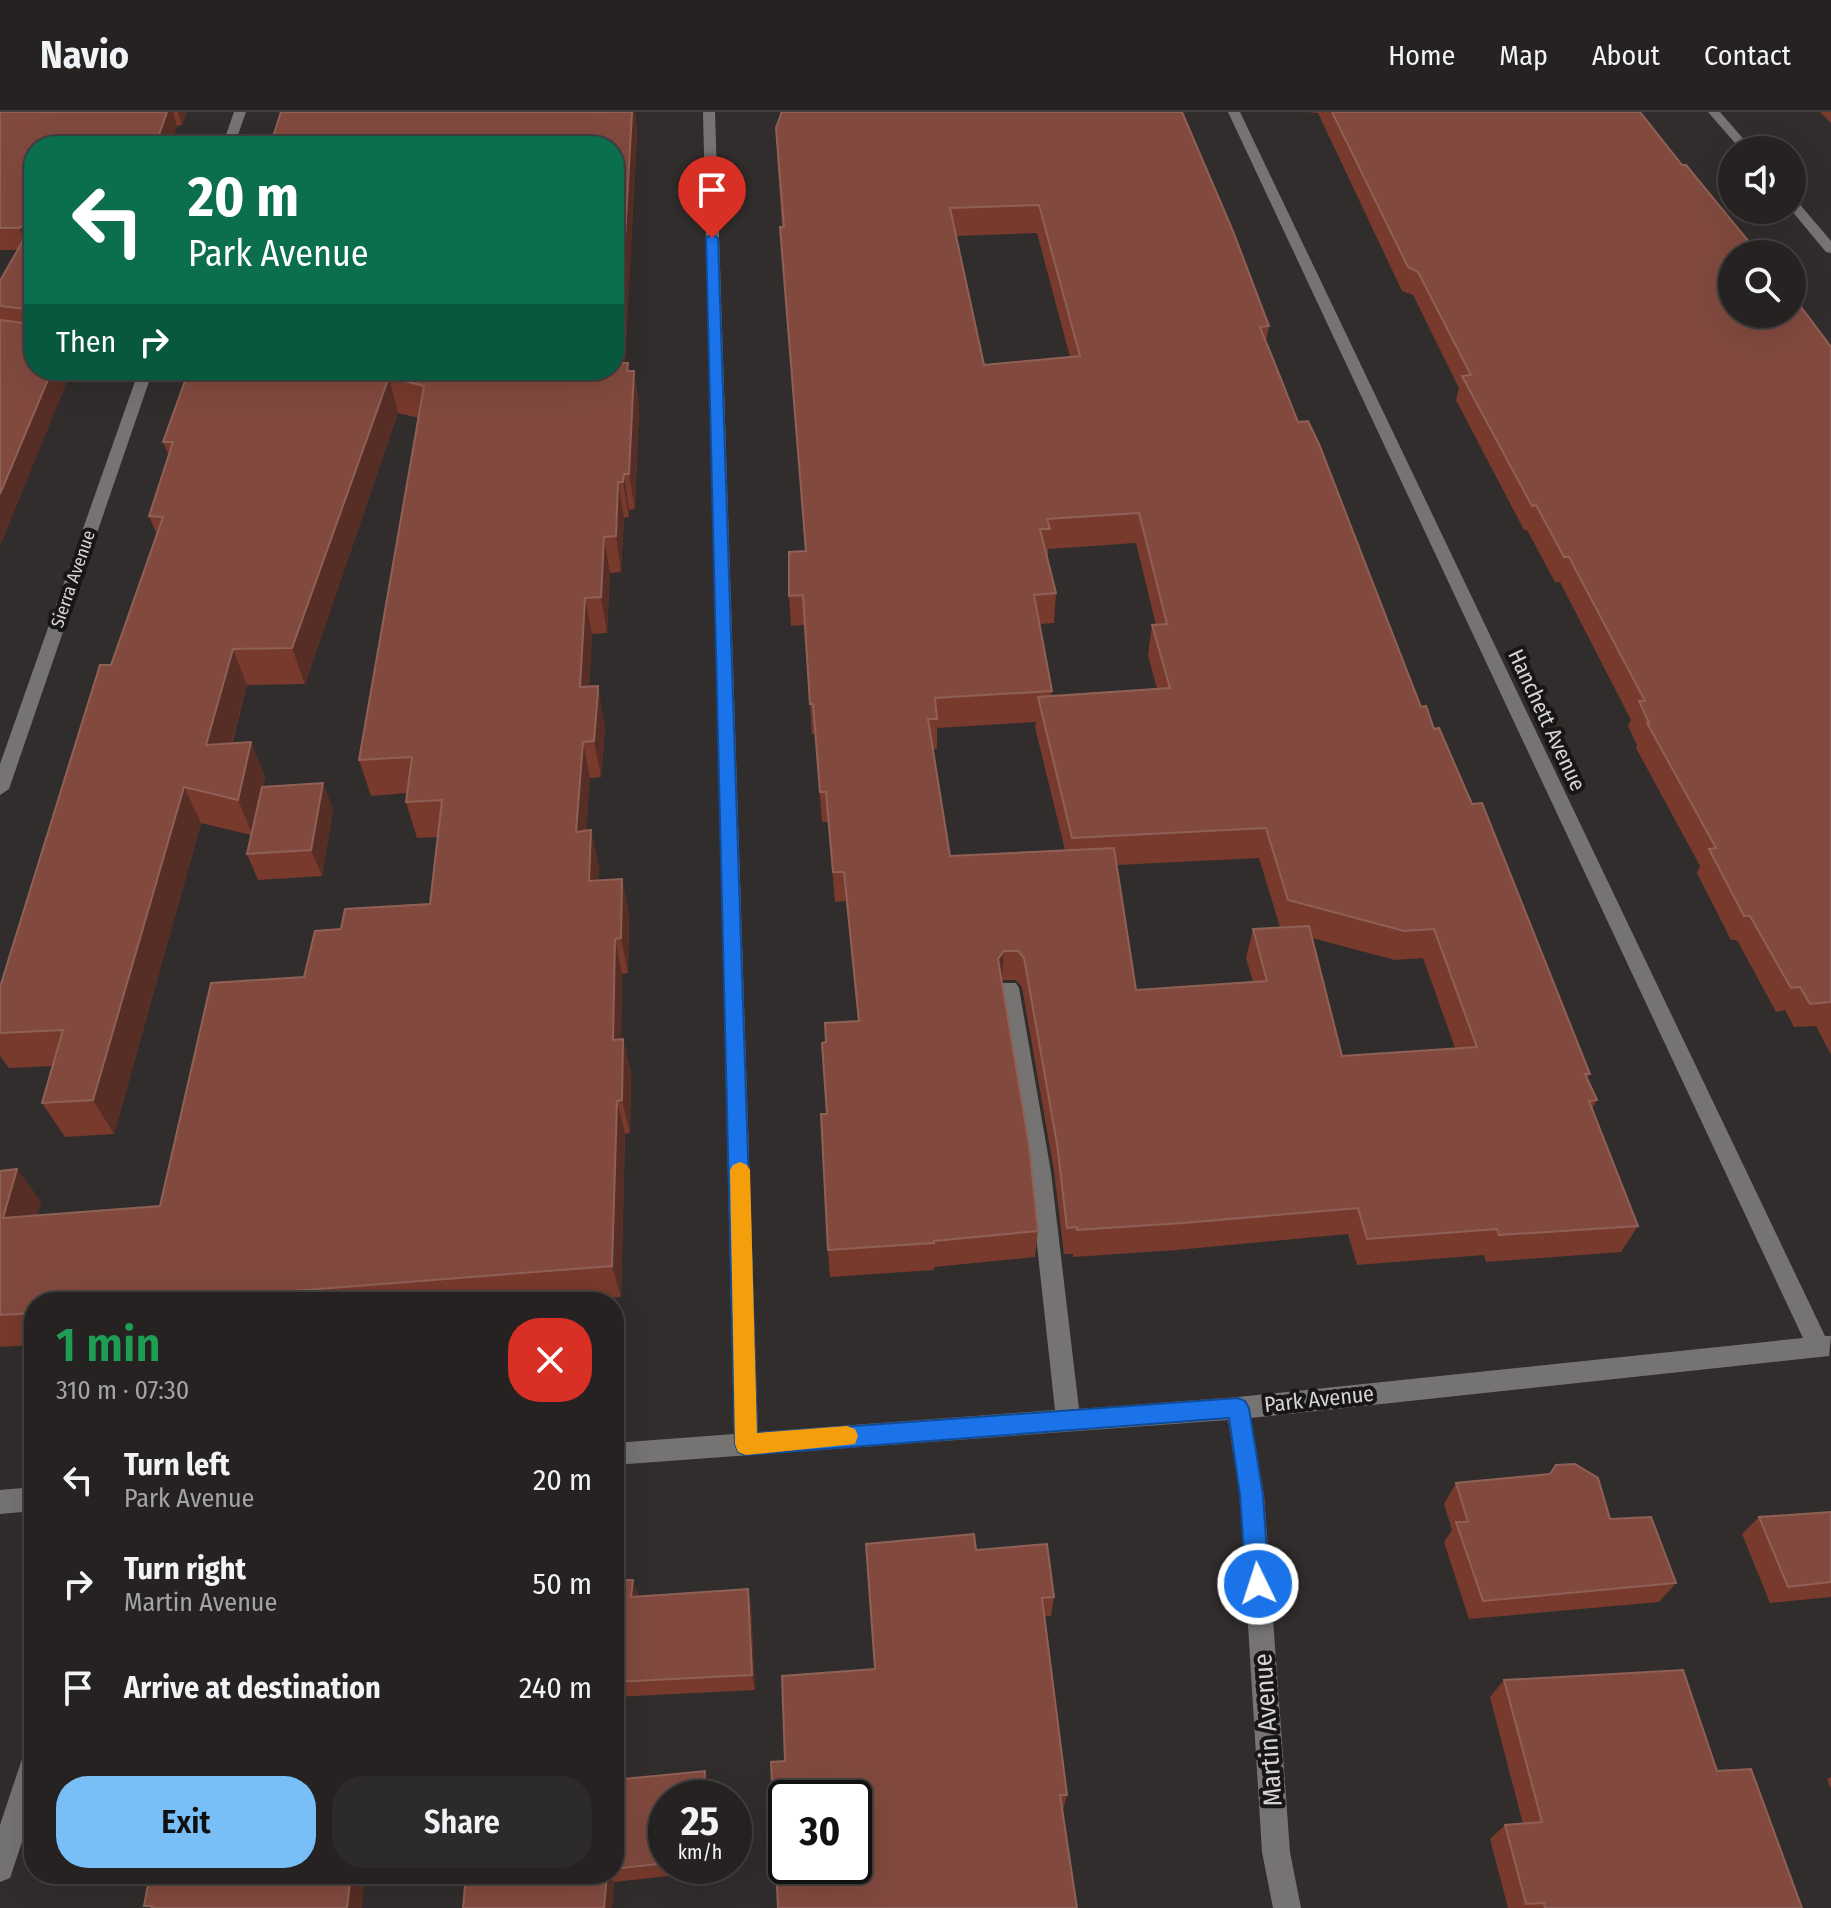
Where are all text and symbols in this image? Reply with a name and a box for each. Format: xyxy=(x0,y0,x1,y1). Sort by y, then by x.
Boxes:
text: Navio xyxy=(40,32,129,78)
text: Home xyxy=(1388,39,1455,72)
text: Map xyxy=(1499,39,1548,72)
text: About xyxy=(1592,39,1660,72)
text: Contact xyxy=(1704,39,1791,72)
map controls xyxy=(1718,136,1806,328)
button: sound xyxy=(1718,136,1806,224)
pin xyxy=(678,156,746,238)
text: 20 m xyxy=(188,164,299,231)
icon: left xyxy=(56,168,160,272)
icon: arrive xyxy=(690,168,734,212)
text: Park Avenue xyxy=(188,232,369,276)
button: search xyxy=(1718,240,1806,328)
icon: right xyxy=(132,320,176,364)
text: Then xyxy=(56,324,116,360)
street label: Sierra Avenue xyxy=(46,527,100,631)
street label: Hanchett Avenue xyxy=(1502,645,1592,795)
text: 1 min xyxy=(56,1316,161,1374)
button: close xyxy=(508,1318,592,1402)
text: 310 m · 07:30 xyxy=(56,1375,189,1406)
street label: Park Avenue xyxy=(1263,1380,1375,1418)
text: Turn left xyxy=(124,1447,230,1483)
icon: left xyxy=(56,1458,100,1502)
text: 20 m xyxy=(533,1462,592,1498)
text: Park Avenue xyxy=(124,1483,254,1514)
position arrow xyxy=(1216,1542,1300,1626)
text: Turn right xyxy=(124,1551,246,1587)
icon: right xyxy=(56,1562,100,1606)
text: 50 m xyxy=(532,1566,592,1602)
text: Martin Avenue xyxy=(124,1587,277,1618)
street label: Martin Avenue xyxy=(1247,1652,1289,1808)
icon: arrive xyxy=(56,1666,100,1710)
text: Arrive at destination xyxy=(124,1670,381,1706)
text: 240 m xyxy=(519,1670,592,1706)
button: Exit xyxy=(56,1776,316,1868)
button: Share xyxy=(332,1776,592,1868)
speed limit sign: 30 xyxy=(768,1780,872,1884)
text: 25 xyxy=(681,1798,719,1846)
text: km/h xyxy=(678,1840,722,1864)

